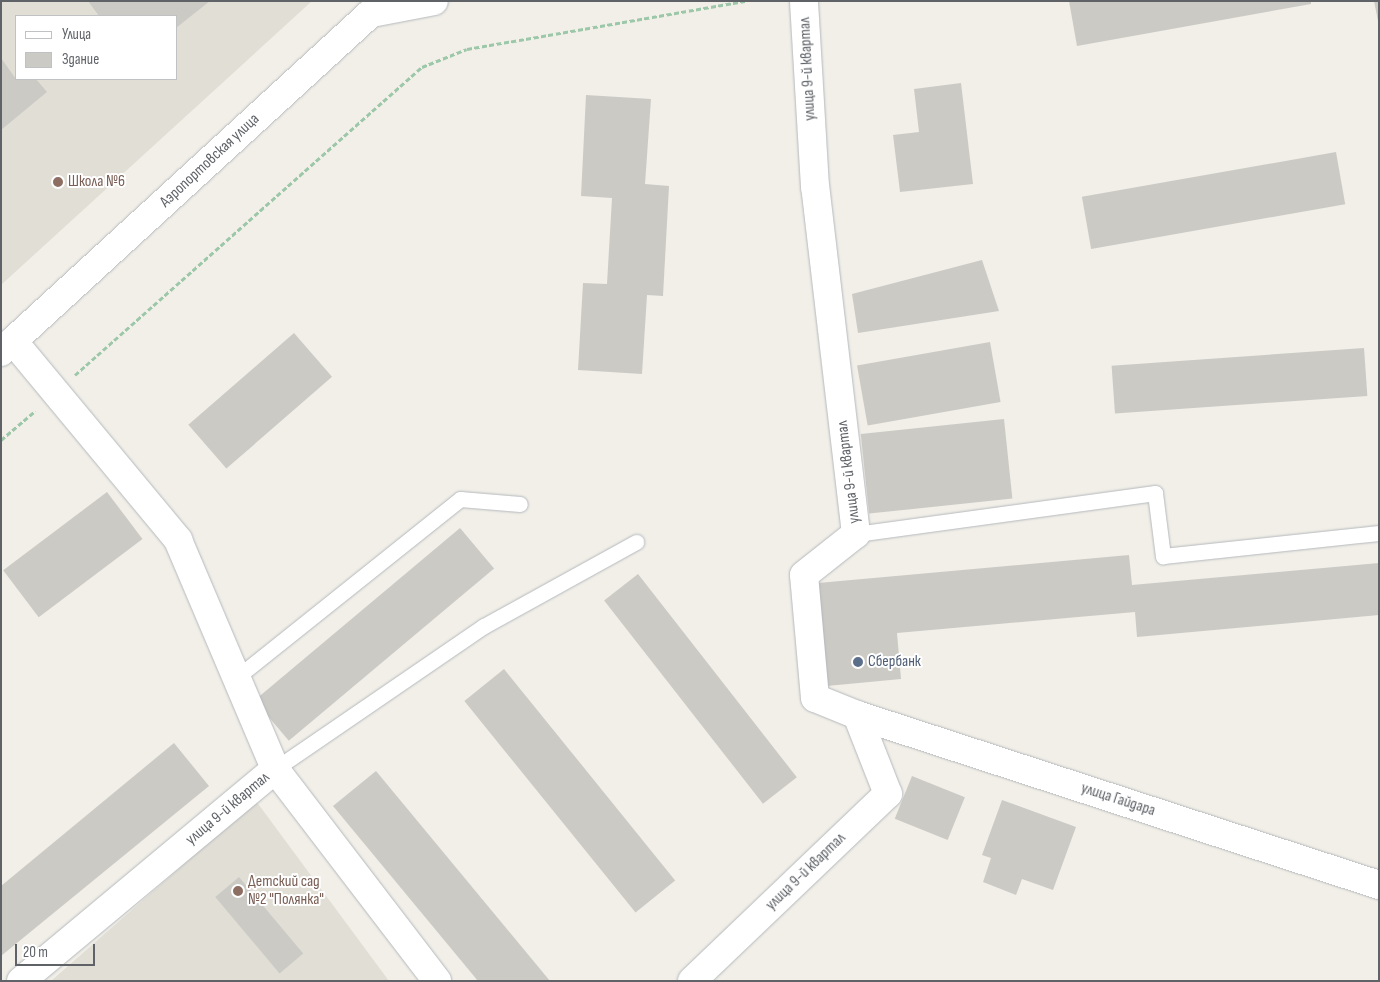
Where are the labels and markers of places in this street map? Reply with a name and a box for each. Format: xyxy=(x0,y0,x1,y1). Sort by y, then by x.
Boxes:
place label: Школа №6 xyxy=(68,172,125,192)
marker: Школа №6 xyxy=(52,176,64,188)
place label: Сбербанк xyxy=(868,652,921,672)
marker: Сбербанк xyxy=(852,656,864,668)
place label: Детский сад №2 "Полянка" xyxy=(248,872,324,910)
marker: Детский сад №2 "Полянка" xyxy=(232,885,244,897)

